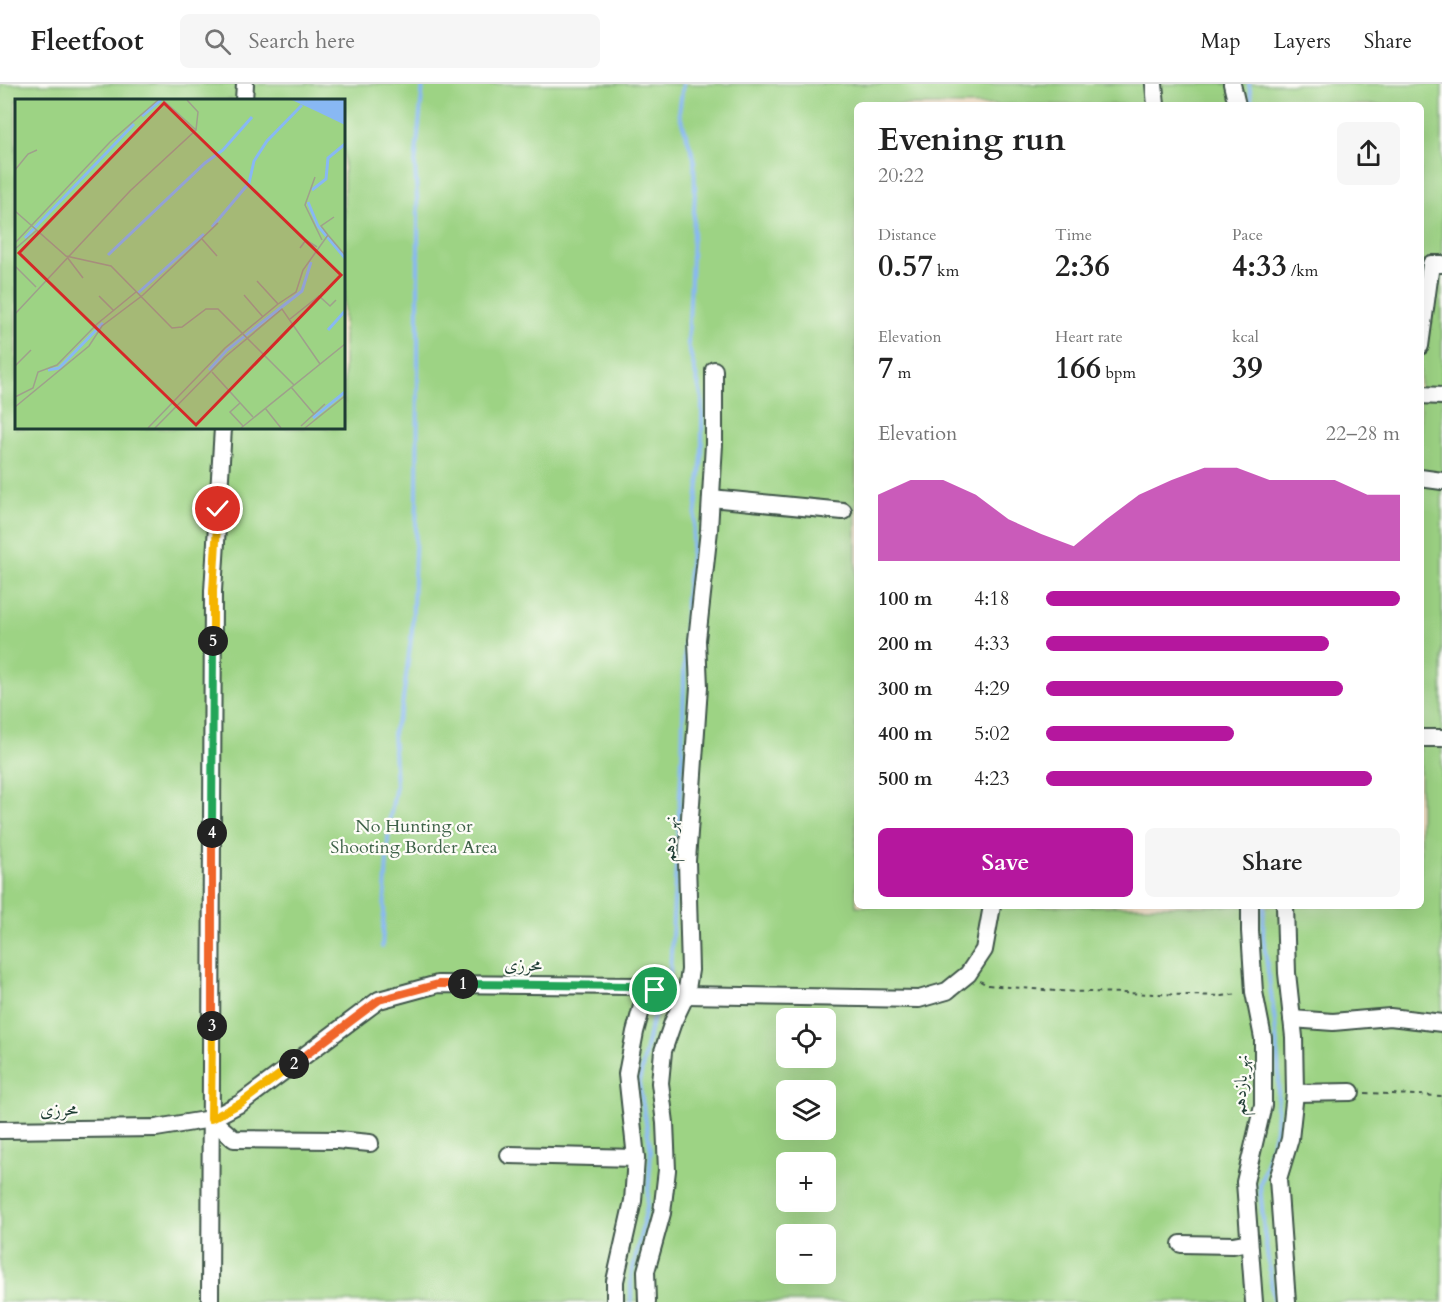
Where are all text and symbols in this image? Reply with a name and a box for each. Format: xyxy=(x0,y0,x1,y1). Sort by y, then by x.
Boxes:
search box xyxy=(180,14,600,68)
text: Fleetfoot xyxy=(30,22,144,60)
icon: search xyxy=(201,25,234,58)
text: Search here xyxy=(249,26,355,56)
text: Map xyxy=(1201,27,1241,56)
text: Layers xyxy=(1274,27,1331,56)
text: Share xyxy=(1364,27,1412,56)
inset map xyxy=(15,99,345,429)
text: Evening run xyxy=(878,117,1066,162)
button: share xyxy=(1337,122,1400,185)
text: 20:22 xyxy=(878,162,924,189)
text: Distance xyxy=(878,224,936,246)
text: Time xyxy=(1055,224,1092,246)
text: Pace xyxy=(1232,224,1263,246)
text: 0.57 xyxy=(878,246,933,287)
text: 2:36 xyxy=(1055,246,1110,287)
text: 4:33 xyxy=(1232,246,1287,287)
text: km xyxy=(933,260,959,282)
text: /km xyxy=(1287,260,1318,282)
text: Elevation xyxy=(878,326,942,348)
text: Heart rate xyxy=(1055,326,1123,348)
text: kcal xyxy=(1232,326,1259,348)
text: 7 xyxy=(878,348,893,389)
text: 166 xyxy=(1055,348,1101,389)
text: 39 xyxy=(1232,348,1263,389)
text: m xyxy=(893,362,911,384)
text: bpm xyxy=(1101,362,1136,384)
text: Elevation xyxy=(878,420,957,447)
text: 22–28 m xyxy=(1326,420,1400,447)
pin xyxy=(192,483,243,534)
icon: check xyxy=(201,492,234,525)
text: 100 m xyxy=(878,585,933,612)
text: 4:18 xyxy=(974,585,1010,612)
pin: 5 xyxy=(198,626,228,656)
text: 5 xyxy=(209,630,217,652)
text: 200 m xyxy=(878,630,933,657)
text: 4:33 xyxy=(974,630,1010,657)
text: 300 m xyxy=(878,675,933,702)
text: 4:29 xyxy=(974,675,1010,702)
text: 400 m xyxy=(878,720,933,747)
text: 5:02 xyxy=(974,720,1010,747)
text: 500 m xyxy=(878,765,933,792)
text: 4:23 xyxy=(974,765,1010,792)
park label: No Hunting or Shooting Border Area xyxy=(330,814,498,860)
street label: نهر دهم xyxy=(656,815,688,863)
pin: 4 xyxy=(197,818,227,848)
text: 4 xyxy=(208,822,216,844)
button: Save xyxy=(878,828,1133,897)
button: Share xyxy=(1145,828,1400,897)
street label: محرزی xyxy=(504,952,542,978)
pin xyxy=(629,964,680,1015)
pin: 1 xyxy=(448,969,478,999)
text: 1 xyxy=(459,973,467,995)
icon: arrive xyxy=(638,973,671,1006)
map controls xyxy=(776,1008,836,1284)
button: locate xyxy=(776,1008,836,1068)
pin: 3 xyxy=(197,1011,227,1041)
text: 3 xyxy=(208,1015,216,1037)
pin: 2 xyxy=(279,1049,309,1079)
text: 2 xyxy=(290,1053,298,1075)
street label: نهر یازدهم xyxy=(1227,1054,1259,1116)
button: layers xyxy=(776,1080,836,1140)
street label: محرزی xyxy=(40,1097,78,1123)
button: + xyxy=(776,1152,836,1212)
button: − xyxy=(776,1224,836,1284)

